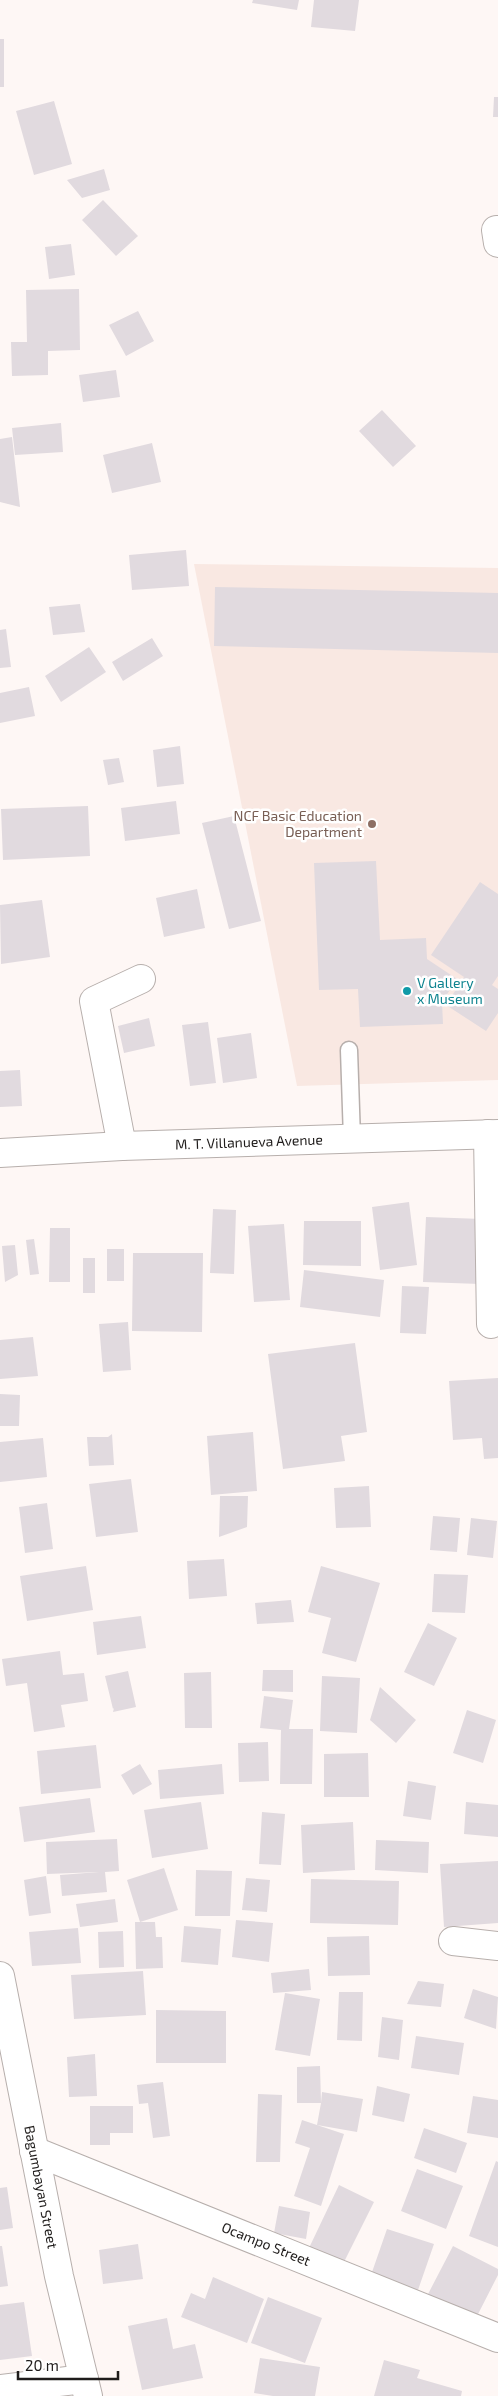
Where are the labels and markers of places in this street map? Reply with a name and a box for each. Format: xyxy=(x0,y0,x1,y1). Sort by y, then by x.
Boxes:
place label: NCF Basic Education Department xyxy=(234,807,362,840)
marker: NCF Basic Education Department xyxy=(366,818,378,830)
place label: V Gallery x Museum xyxy=(417,974,483,1007)
marker: V Gallery x Museum xyxy=(401,985,413,997)

